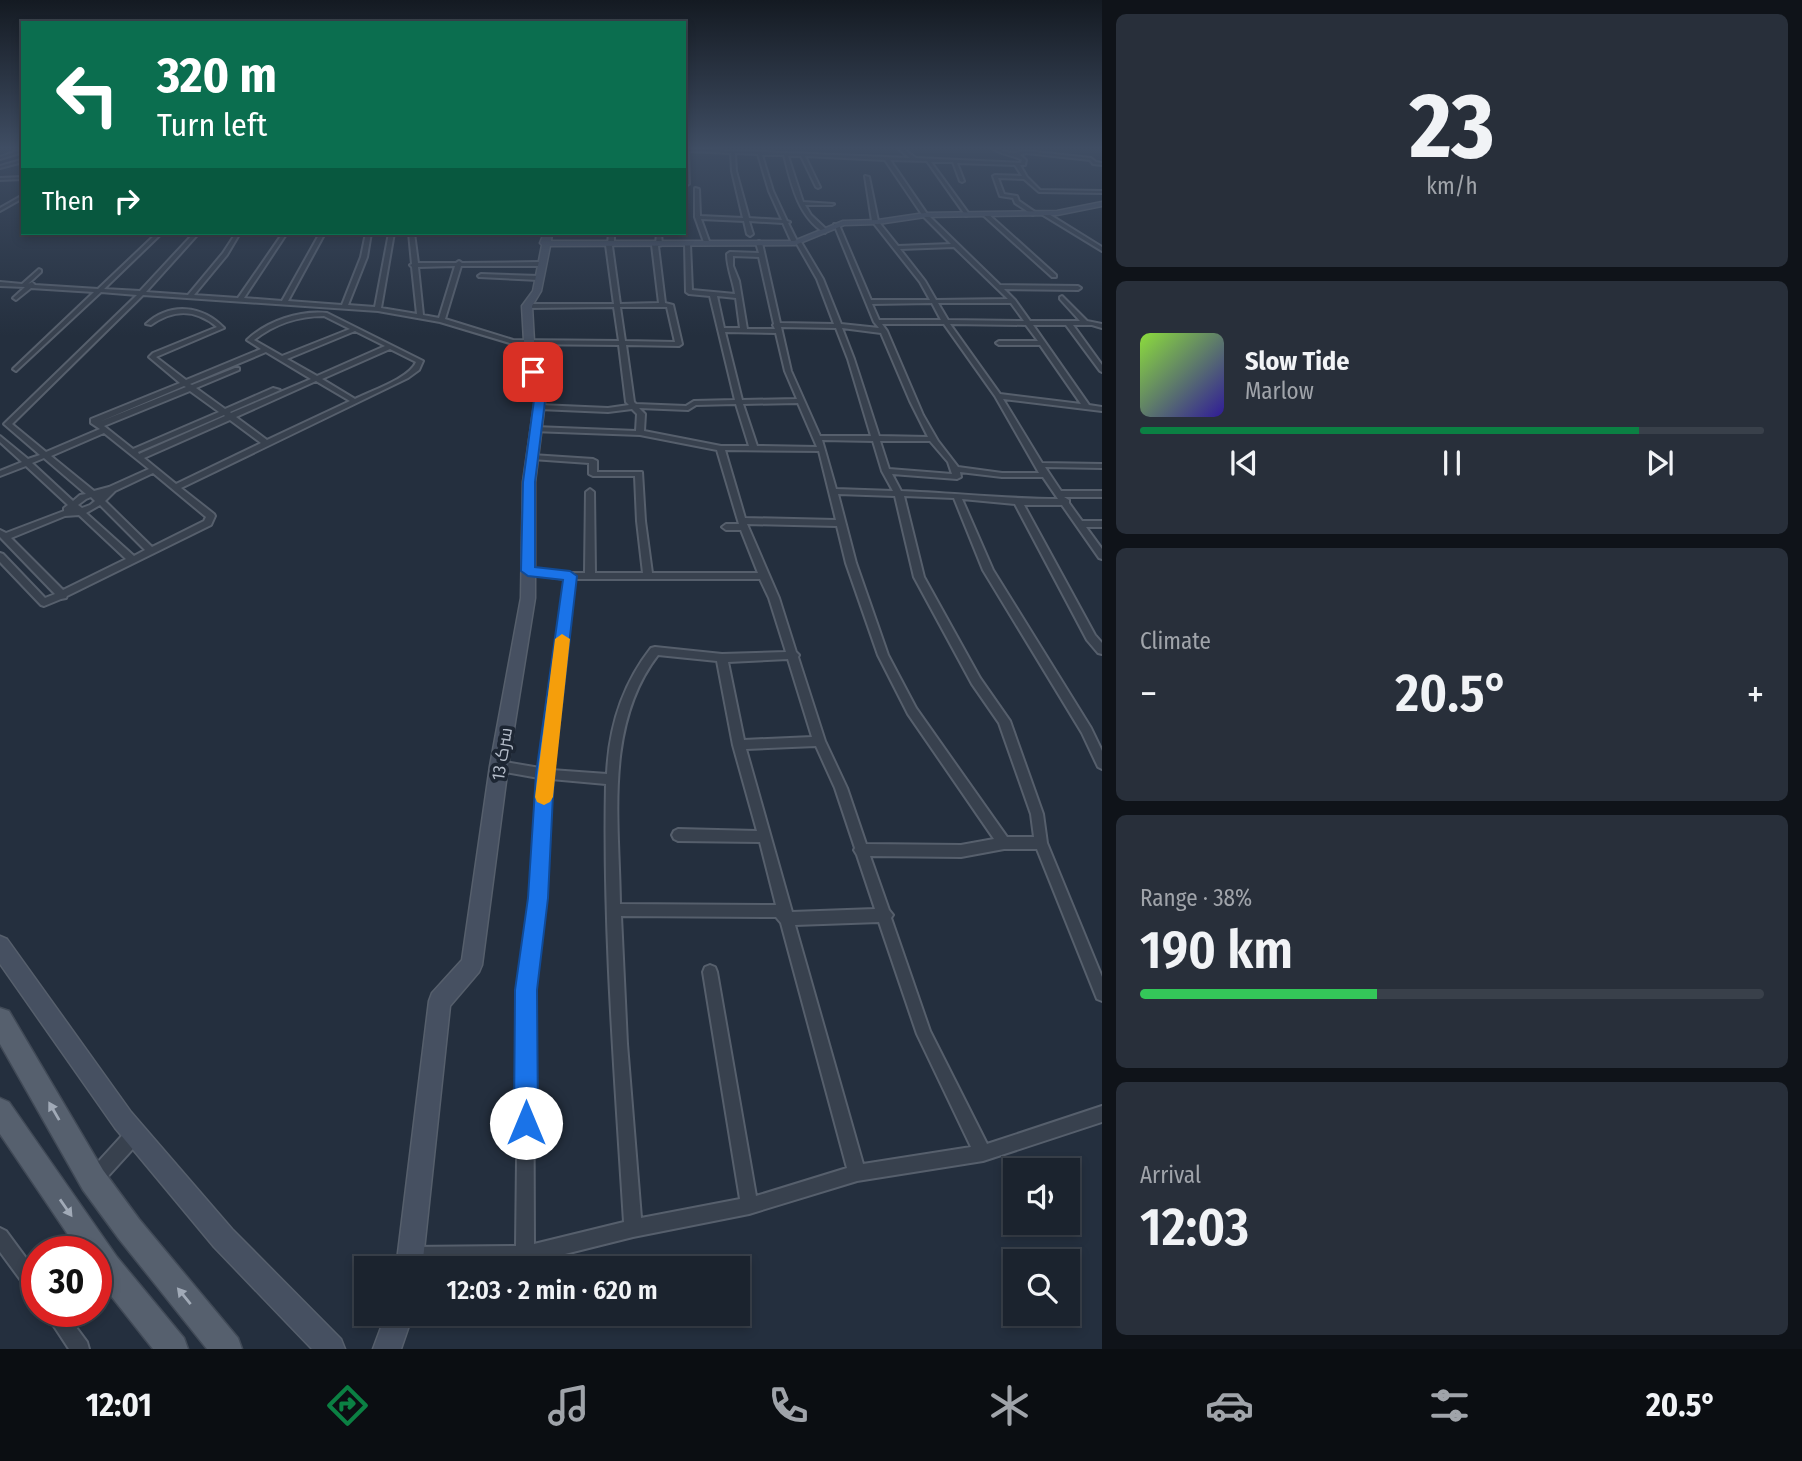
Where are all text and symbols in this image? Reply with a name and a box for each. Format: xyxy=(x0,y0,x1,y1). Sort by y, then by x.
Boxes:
text: 320 m xyxy=(157,46,277,105)
icon: left xyxy=(42,49,133,140)
text: 23 xyxy=(1409,72,1495,181)
text: Turn left xyxy=(157,106,267,144)
text: km/h xyxy=(1426,172,1478,200)
icon: right xyxy=(108,182,146,220)
text: Then xyxy=(42,186,94,217)
pin xyxy=(503,342,563,402)
text: Slow Tide xyxy=(1245,346,1349,377)
icon: arrive xyxy=(514,353,552,391)
text: Marlow xyxy=(1245,377,1314,405)
icon: previous xyxy=(1225,444,1263,482)
icon: pause xyxy=(1433,444,1471,482)
icon: next xyxy=(1641,444,1679,482)
text: Climate xyxy=(1140,627,1211,655)
text: 20.5° xyxy=(1395,662,1509,725)
text: − xyxy=(1140,671,1157,717)
text: + xyxy=(1747,671,1764,717)
street label: سرک 13 xyxy=(487,726,517,782)
text: Range · 38% xyxy=(1140,884,1252,912)
text: 190 km xyxy=(1140,919,1293,982)
position arrow xyxy=(489,1086,563,1160)
one-way arrow xyxy=(48,1101,60,1120)
map controls xyxy=(1003,1158,1080,1326)
button: sound xyxy=(1003,1158,1080,1235)
text: Arrival xyxy=(1140,1161,1201,1189)
text: 12:03 xyxy=(1140,1196,1249,1259)
one-way arrow xyxy=(59,1199,73,1217)
speed limit sign: 30 xyxy=(21,1236,112,1327)
button: search xyxy=(1003,1249,1080,1326)
text: 12:03 · 2 min · 620 m xyxy=(446,1275,658,1306)
one-way arrow xyxy=(177,1288,192,1305)
icon: directions xyxy=(323,1381,372,1430)
icon: music xyxy=(544,1381,593,1430)
icon: phone xyxy=(764,1381,813,1430)
icon: climate xyxy=(985,1381,1034,1430)
icon: car xyxy=(1205,1381,1254,1430)
icon: filters xyxy=(1425,1381,1474,1430)
text: 12:01 xyxy=(86,1386,152,1424)
text: 20.5° xyxy=(1646,1386,1716,1424)

